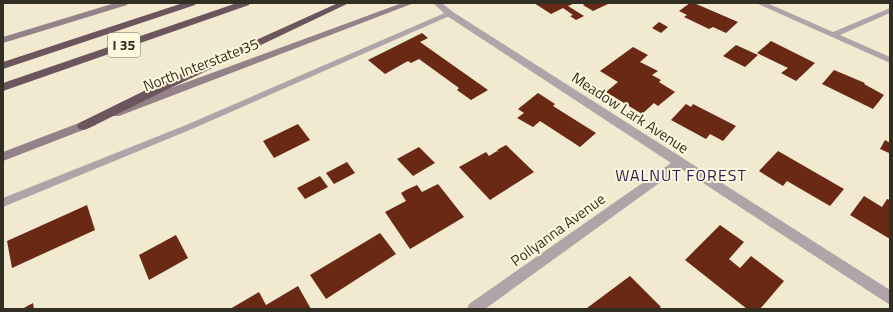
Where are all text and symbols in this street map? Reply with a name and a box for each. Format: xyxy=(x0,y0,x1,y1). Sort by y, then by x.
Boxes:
street label: North Interstate 35 xyxy=(140,32,262,97)
road number: I 35 xyxy=(108,33,140,57)
street label: Meadow Lark Avenue xyxy=(567,66,693,159)
district label: WALNUT FOREST xyxy=(615,163,747,187)
street label: Pollyanna Avenue xyxy=(506,187,610,272)

